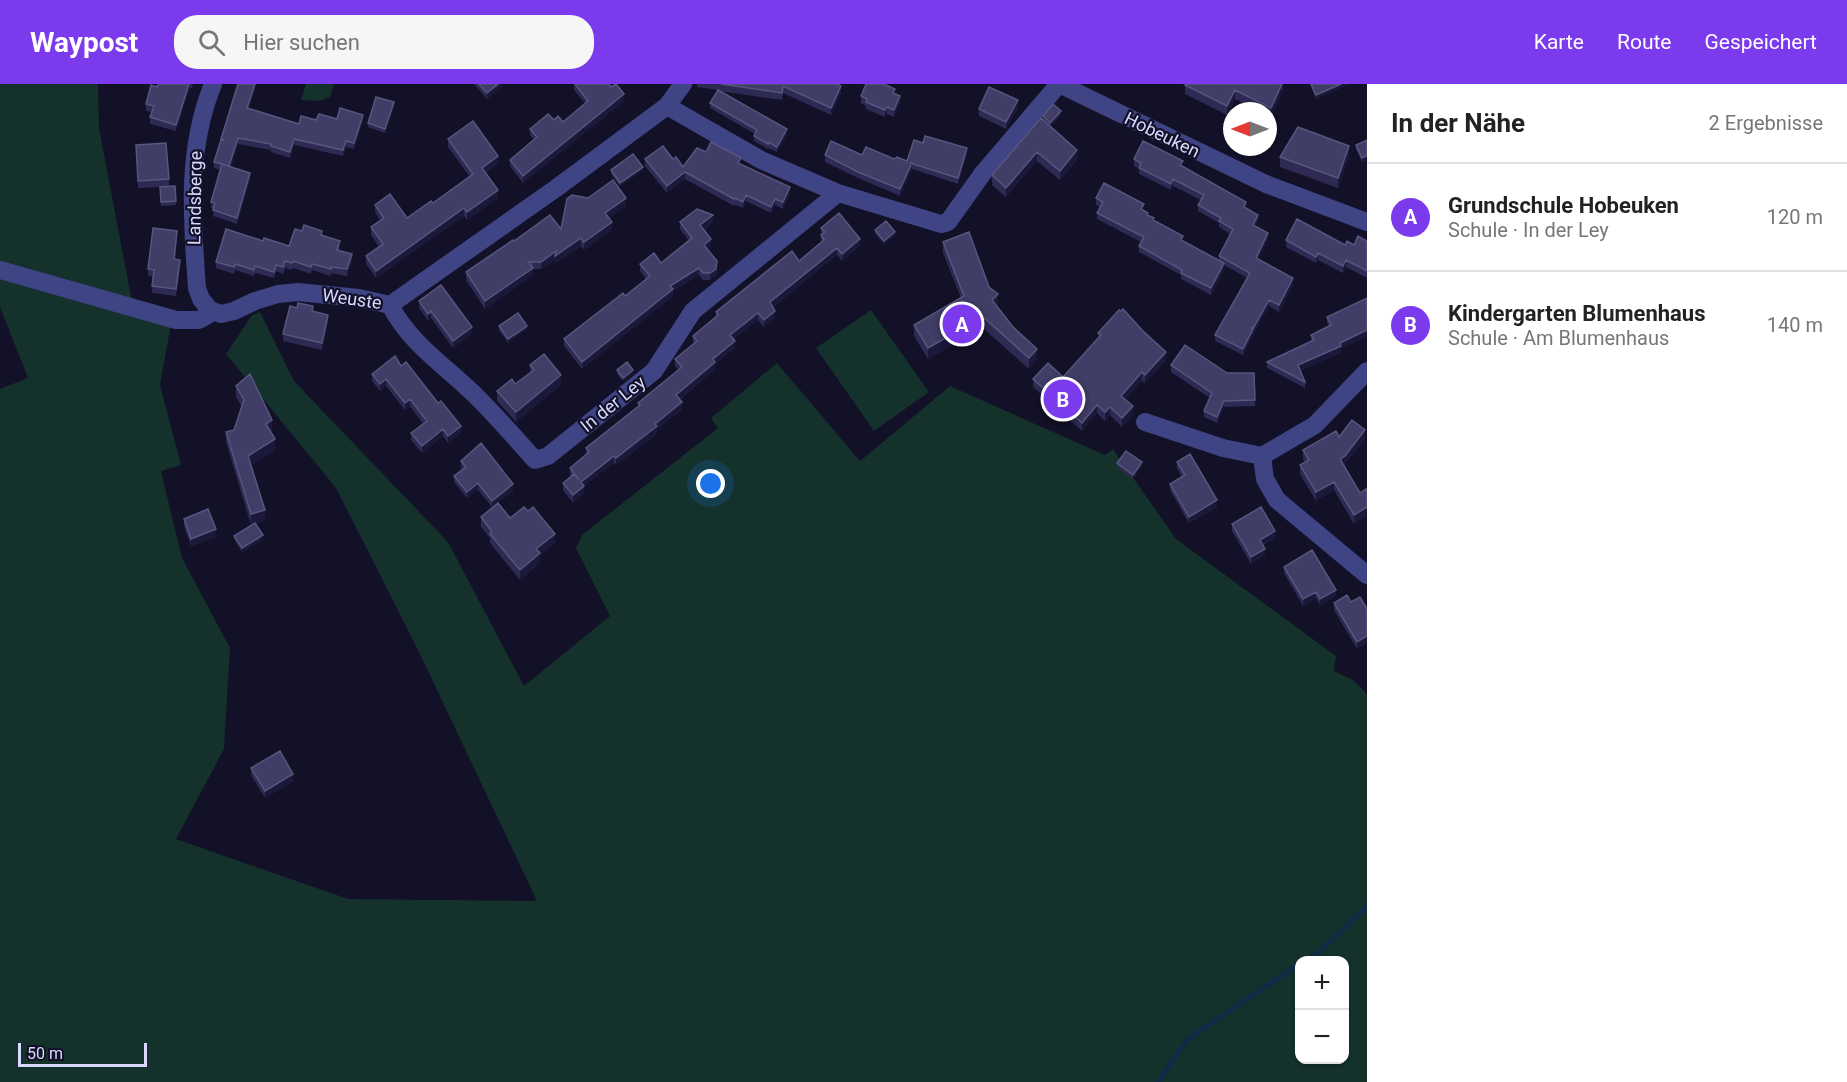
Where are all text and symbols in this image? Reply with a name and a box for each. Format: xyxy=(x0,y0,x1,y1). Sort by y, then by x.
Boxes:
search box xyxy=(174,15,594,69)
text: Waypost xyxy=(30,26,138,59)
icon: search xyxy=(195,26,228,59)
text: Hier suchen xyxy=(243,30,360,55)
text: Karte xyxy=(1534,30,1584,54)
text: Route xyxy=(1617,30,1671,54)
text: Gespeichert xyxy=(1704,30,1817,54)
north arrow xyxy=(1223,102,1277,156)
street label: Hobeuken xyxy=(1121,107,1203,162)
text: In der Nähe xyxy=(1391,108,1525,138)
text: 2 Ergebnisse xyxy=(1709,111,1823,135)
street label: Landsberge xyxy=(183,151,206,245)
text: Grundschule Hobeuken xyxy=(1448,193,1679,218)
text: A xyxy=(1404,205,1417,229)
text: 120 m xyxy=(1767,205,1823,229)
text: Schule · In der Ley xyxy=(1448,218,1609,242)
street label: Weuste xyxy=(321,284,383,313)
text: Kindergarten Blumenhaus xyxy=(1448,301,1706,326)
pin: A xyxy=(942,302,982,346)
text: B xyxy=(1404,313,1417,337)
text: 140 m xyxy=(1767,313,1823,337)
text: Schule · Am Blumenhaus xyxy=(1448,326,1669,350)
street label: In der Ley xyxy=(576,371,650,436)
pin: B xyxy=(1044,376,1082,422)
your location xyxy=(696,469,725,498)
map controls xyxy=(1295,956,1349,1064)
button: + xyxy=(1295,956,1349,1010)
button: − xyxy=(1295,1010,1349,1064)
scale bar xyxy=(18,1040,147,1068)
text: 50 m xyxy=(27,1044,63,1063)

